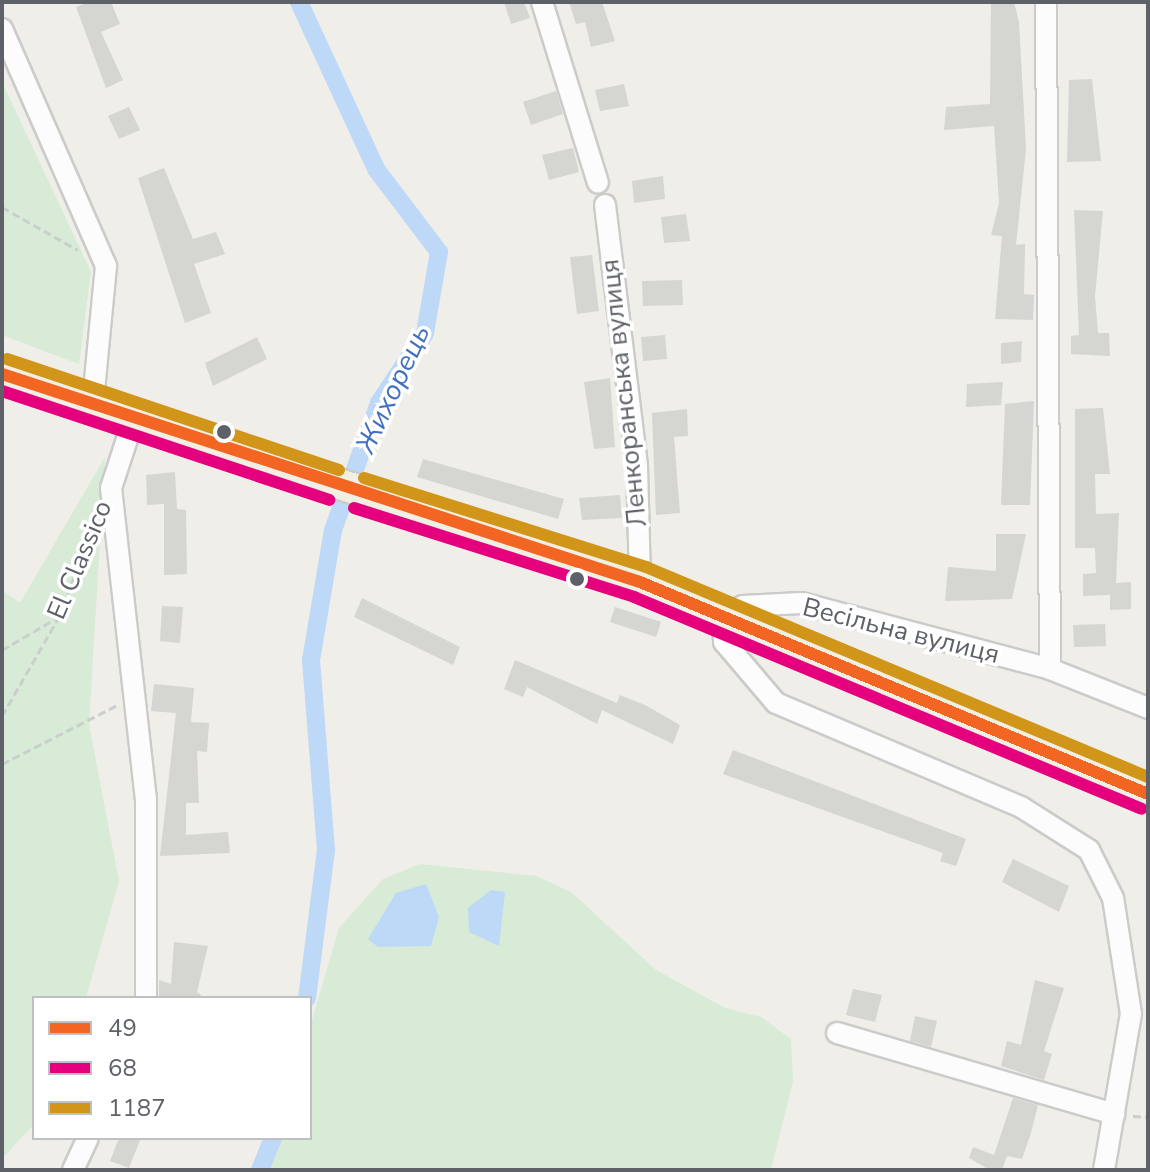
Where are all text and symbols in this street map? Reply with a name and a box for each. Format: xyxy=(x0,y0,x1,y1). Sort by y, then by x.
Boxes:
street label: Ленкоранська вулиця xyxy=(594,258,654,528)
water label: Жихорець xyxy=(349,320,437,458)
unlabelled marker xyxy=(216,424,232,440)
street label: El Classico xyxy=(41,496,119,624)
unlabelled marker xyxy=(569,571,585,587)
street label: Весільна вулиця xyxy=(799,591,1003,671)
legend xyxy=(32,996,312,1140)
text: 49 xyxy=(108,1012,137,1044)
text: 68 xyxy=(108,1052,137,1084)
text: 1187 xyxy=(108,1092,166,1124)

